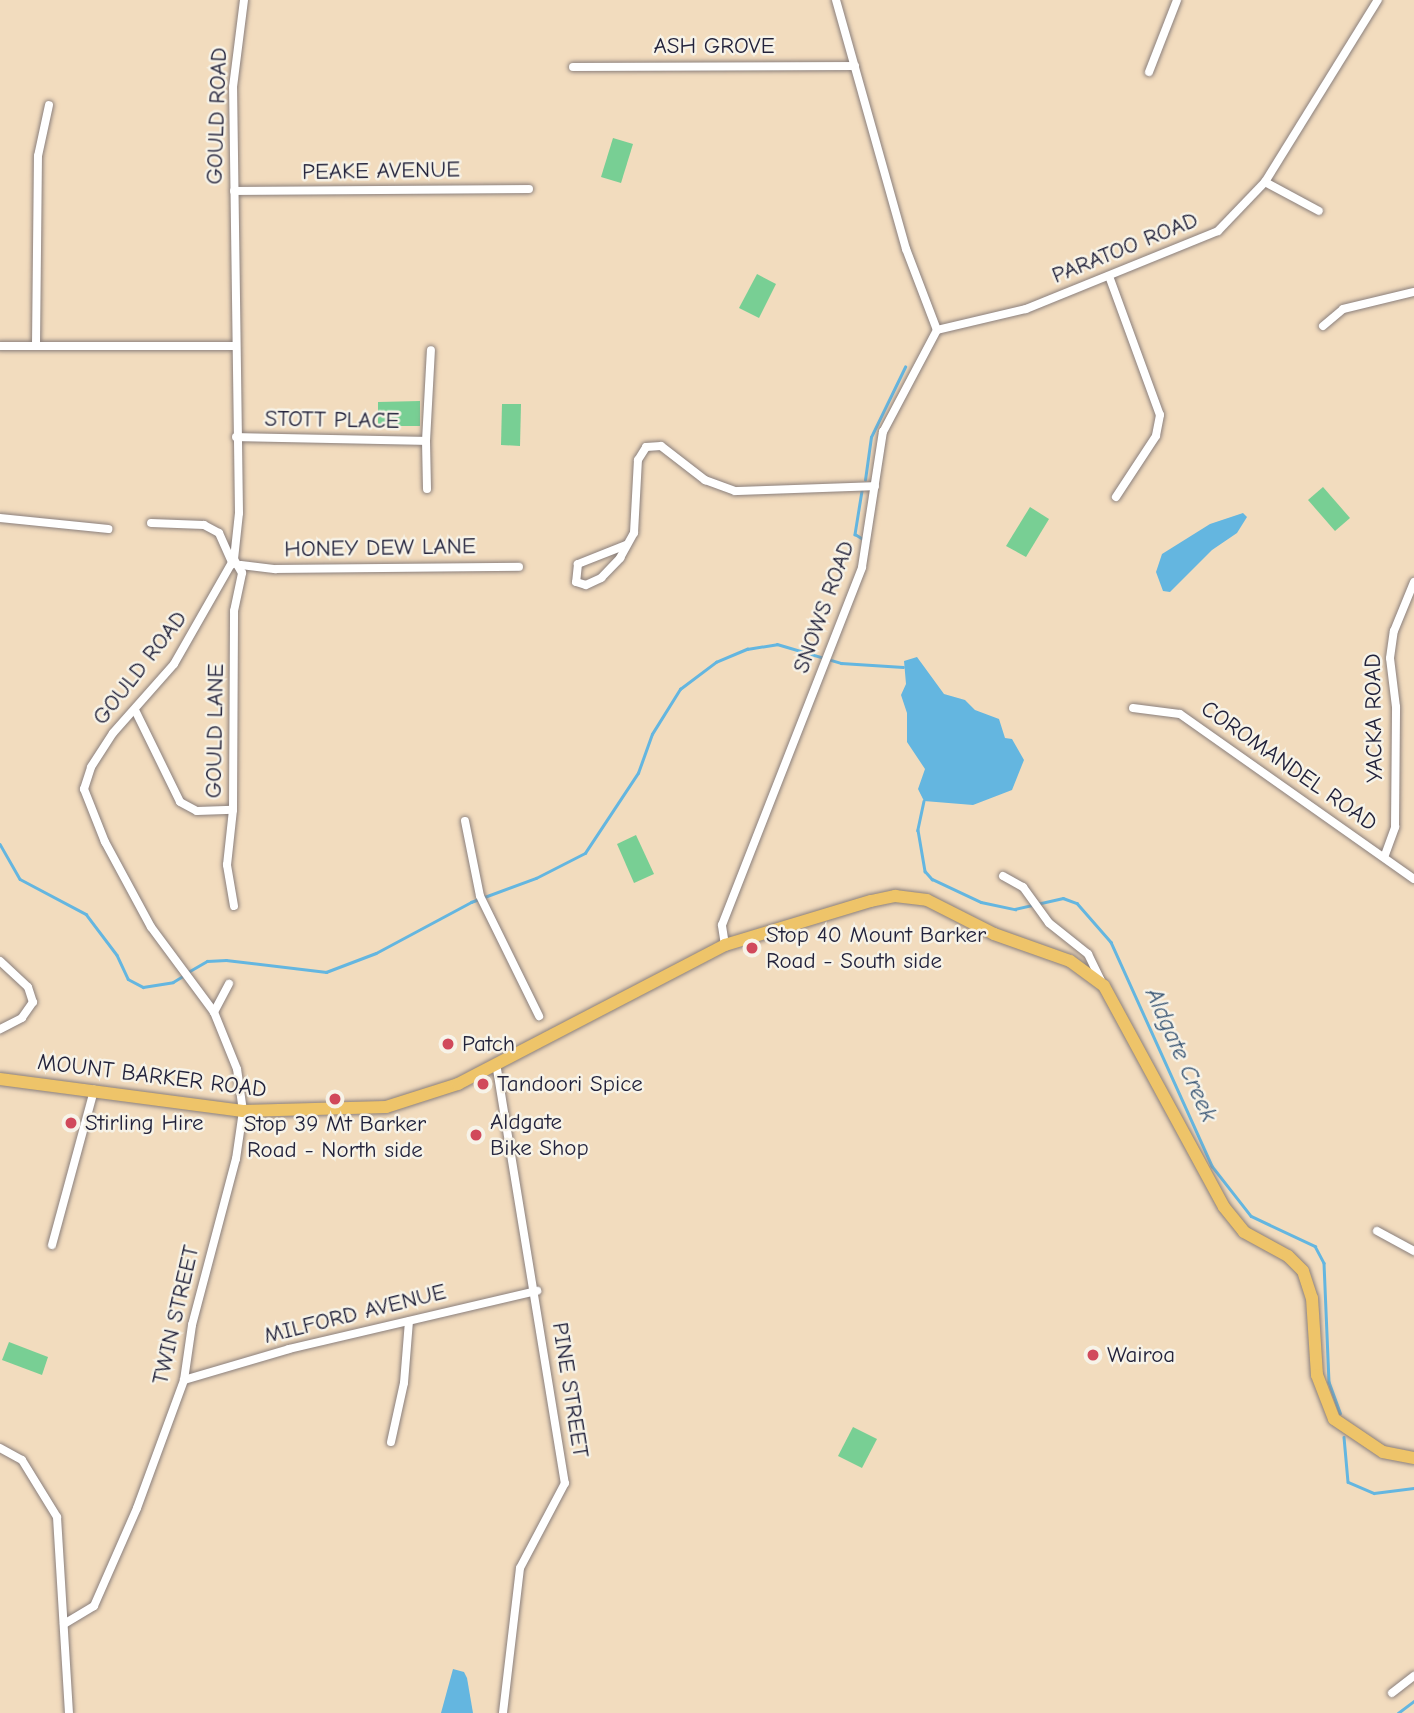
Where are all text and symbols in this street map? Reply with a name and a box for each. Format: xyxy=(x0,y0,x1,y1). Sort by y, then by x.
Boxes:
street label: ASH GROVE xyxy=(653,32,775,60)
street label: GOULD ROAD xyxy=(201,47,233,185)
street label: PEAKE AVENUE xyxy=(302,156,460,186)
street label: PARATOO ROAD xyxy=(1048,206,1202,290)
street label: STOTT PLACE xyxy=(264,405,400,435)
street label: HONEY DEW LANE xyxy=(284,533,476,563)
street label: SNOWS ROAD xyxy=(787,537,861,677)
street label: GOULD ROAD xyxy=(87,605,193,731)
street label: YACKA ROAD xyxy=(1359,653,1389,783)
street label: GOULD LANE xyxy=(200,663,230,799)
street label: COROMANDEL ROAD xyxy=(1196,695,1382,837)
place label: Stop 40 Mount Barker Road - South side xyxy=(766,921,986,975)
marker: Stop 40 Mount Barker Road - South side xyxy=(744,940,760,956)
water label: Aldgate Creek xyxy=(1139,984,1223,1126)
place label: Patch xyxy=(462,1030,515,1058)
marker: Patch xyxy=(440,1036,456,1052)
street label: MOUNT BARKER ROAD xyxy=(36,1048,268,1104)
place label: Tandoori Spice xyxy=(497,1070,643,1098)
marker: Tandoori Spice xyxy=(475,1076,491,1092)
marker: Stop 39 Mt Barker Road - North side xyxy=(327,1091,343,1107)
place label: Aldgate Bike Shop xyxy=(490,1108,589,1162)
place label: Stirling Hire xyxy=(85,1109,204,1137)
place label: Stop 39 Mt Barker Road - North side xyxy=(244,1110,426,1164)
marker: Stirling Hire xyxy=(63,1115,79,1131)
marker: Aldgate Bike Shop xyxy=(468,1127,484,1143)
street label: TWIN STREET xyxy=(147,1243,205,1387)
street label: MILFORD AVENUE xyxy=(261,1278,449,1350)
street label: PINE STREET xyxy=(546,1320,594,1460)
place label: Wairoa xyxy=(1107,1341,1175,1369)
marker: Wairoa xyxy=(1085,1347,1101,1363)

